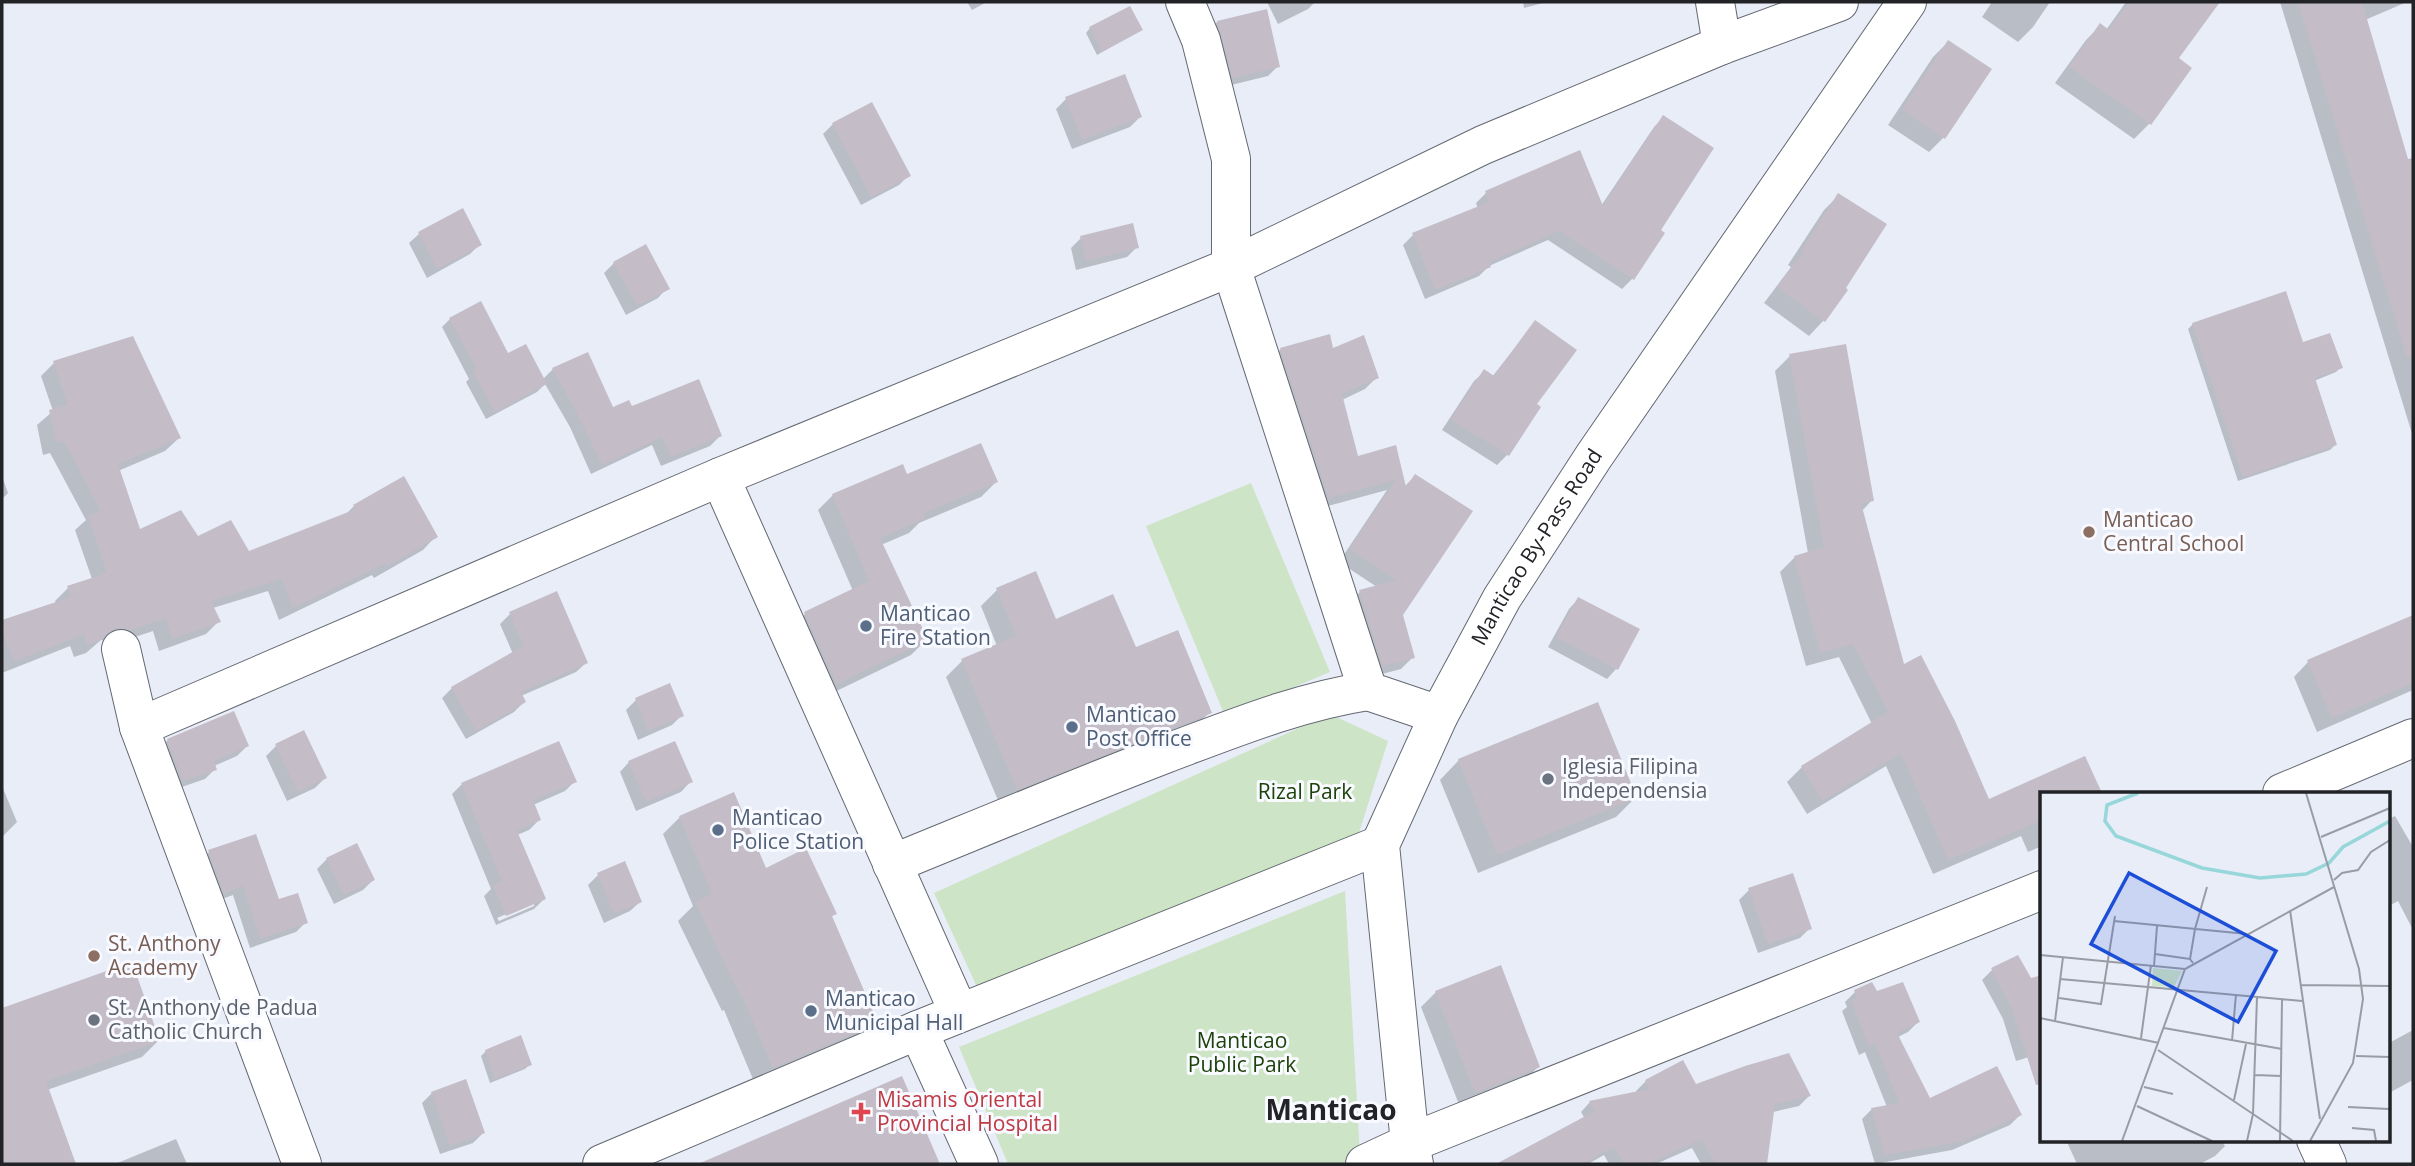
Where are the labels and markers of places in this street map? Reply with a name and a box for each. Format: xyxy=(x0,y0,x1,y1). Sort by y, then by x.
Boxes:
place label: Manticao Central School xyxy=(2103,505,2244,557)
marker: Manticao Central School xyxy=(2081,524,2097,540)
place label: Manticao Fire Station xyxy=(880,599,991,651)
marker: Manticao Fire Station xyxy=(858,618,874,634)
place label: Manticao Post Office xyxy=(1086,700,1192,752)
marker: Manticao Post Office xyxy=(1064,719,1080,735)
place label: Iglesia Filipina Independensia xyxy=(1562,752,1707,804)
marker: Iglesia Filipina Independensia xyxy=(1540,771,1556,787)
place label: Manticao Police Station xyxy=(732,803,864,855)
marker: Manticao Police Station xyxy=(710,822,726,838)
place label: St. Anthony Academy xyxy=(108,929,221,981)
marker: St. Anthony Academy xyxy=(86,948,102,964)
place label: Manticao Municipal Hall xyxy=(825,984,963,1036)
place label: St. Anthony de Padua Catholic Church xyxy=(108,993,318,1045)
marker: Manticao Municipal Hall xyxy=(803,1003,819,1019)
marker: St. Anthony de Padua Catholic Church xyxy=(86,1012,102,1028)
place label: Misamis Oriental Provincial Hospital xyxy=(877,1085,1058,1137)
marker: Misamis Oriental Provincial Hospital xyxy=(851,1102,871,1122)

